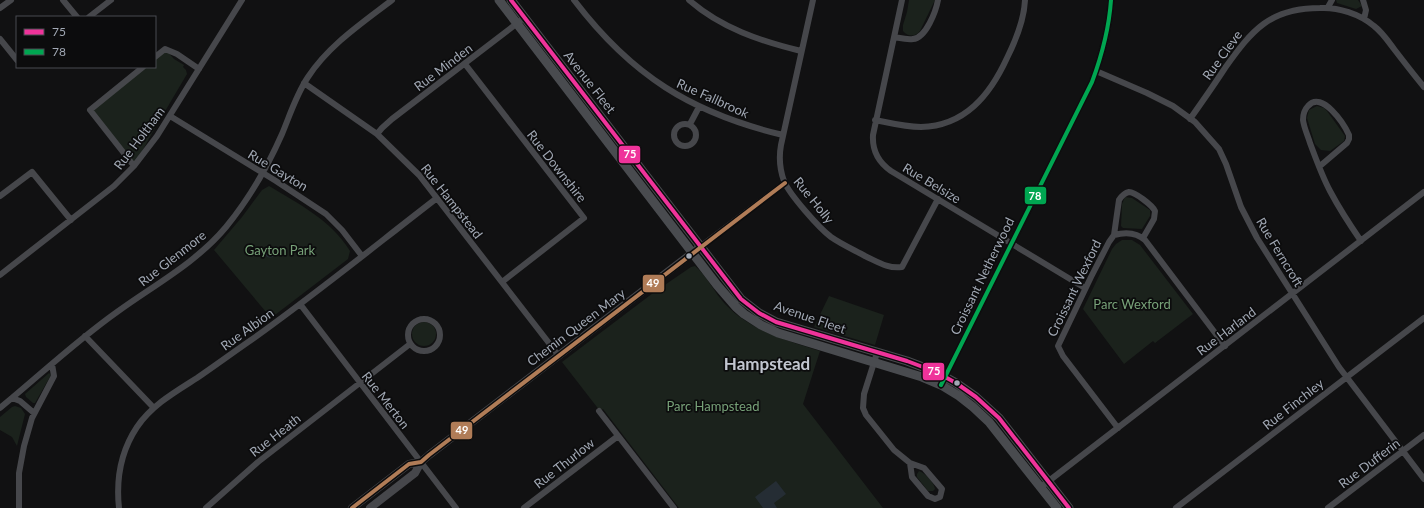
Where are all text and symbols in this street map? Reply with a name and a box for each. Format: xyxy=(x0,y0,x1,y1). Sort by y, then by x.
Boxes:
legend xyxy=(16,16,156,68)
text: 75 xyxy=(52,24,66,39)
street label: Rue Cleve xyxy=(1199,27,1245,83)
street label: Rue Minden xyxy=(411,40,475,94)
text: 78 xyxy=(52,44,66,59)
street label: Avenue Fleet xyxy=(561,48,620,117)
street label: Rue Fallbrook xyxy=(674,75,752,121)
street label: Rue Holtham xyxy=(110,103,168,173)
street label: Rue Downshire xyxy=(524,127,590,205)
line badge: 75 xyxy=(618,145,641,164)
street label: Rue Gayton xyxy=(245,146,311,194)
text: 75 xyxy=(624,147,636,160)
street label: Rue Belsize xyxy=(900,159,964,207)
street label: Rue Hampstead xyxy=(418,160,486,242)
street label: Rue Holly xyxy=(790,173,838,227)
line badge: 78 xyxy=(1024,186,1047,205)
text: 78 xyxy=(1029,189,1041,202)
street label: Croissant Netherwood xyxy=(947,215,1017,337)
street label: Rue Ferncroft xyxy=(1253,215,1307,290)
street label: Rue Glenmore xyxy=(135,227,209,289)
street label: Croissant Wexford xyxy=(1044,237,1104,339)
park label: Gayton Park xyxy=(245,242,316,258)
unlabelled marker xyxy=(684,251,694,261)
line badge: 49 xyxy=(642,274,665,293)
text: 49 xyxy=(647,276,659,289)
street label: Chemin Queen Mary xyxy=(524,285,629,369)
park label: Parc Wexford xyxy=(1093,296,1171,312)
street label: Avenue Fleet xyxy=(772,297,848,337)
street label: Rue Harland xyxy=(1193,303,1259,359)
street label: Rue Albion xyxy=(217,304,277,354)
district label: Hampstead xyxy=(724,353,810,374)
line badge: 75 xyxy=(922,362,945,381)
text: 75 xyxy=(928,364,940,377)
street label: Rue Merton xyxy=(359,368,413,432)
street label: Rue Finchley xyxy=(1259,375,1327,433)
unlabelled marker xyxy=(952,378,962,388)
park label: Parc Hampstead xyxy=(666,398,760,414)
street label: Rue Heath xyxy=(246,410,304,460)
line badge: 49 xyxy=(450,421,473,440)
text: 49 xyxy=(456,423,468,436)
street label: Rue Thurlow xyxy=(531,434,597,492)
street label: Rue Dufferin xyxy=(1335,435,1403,491)

